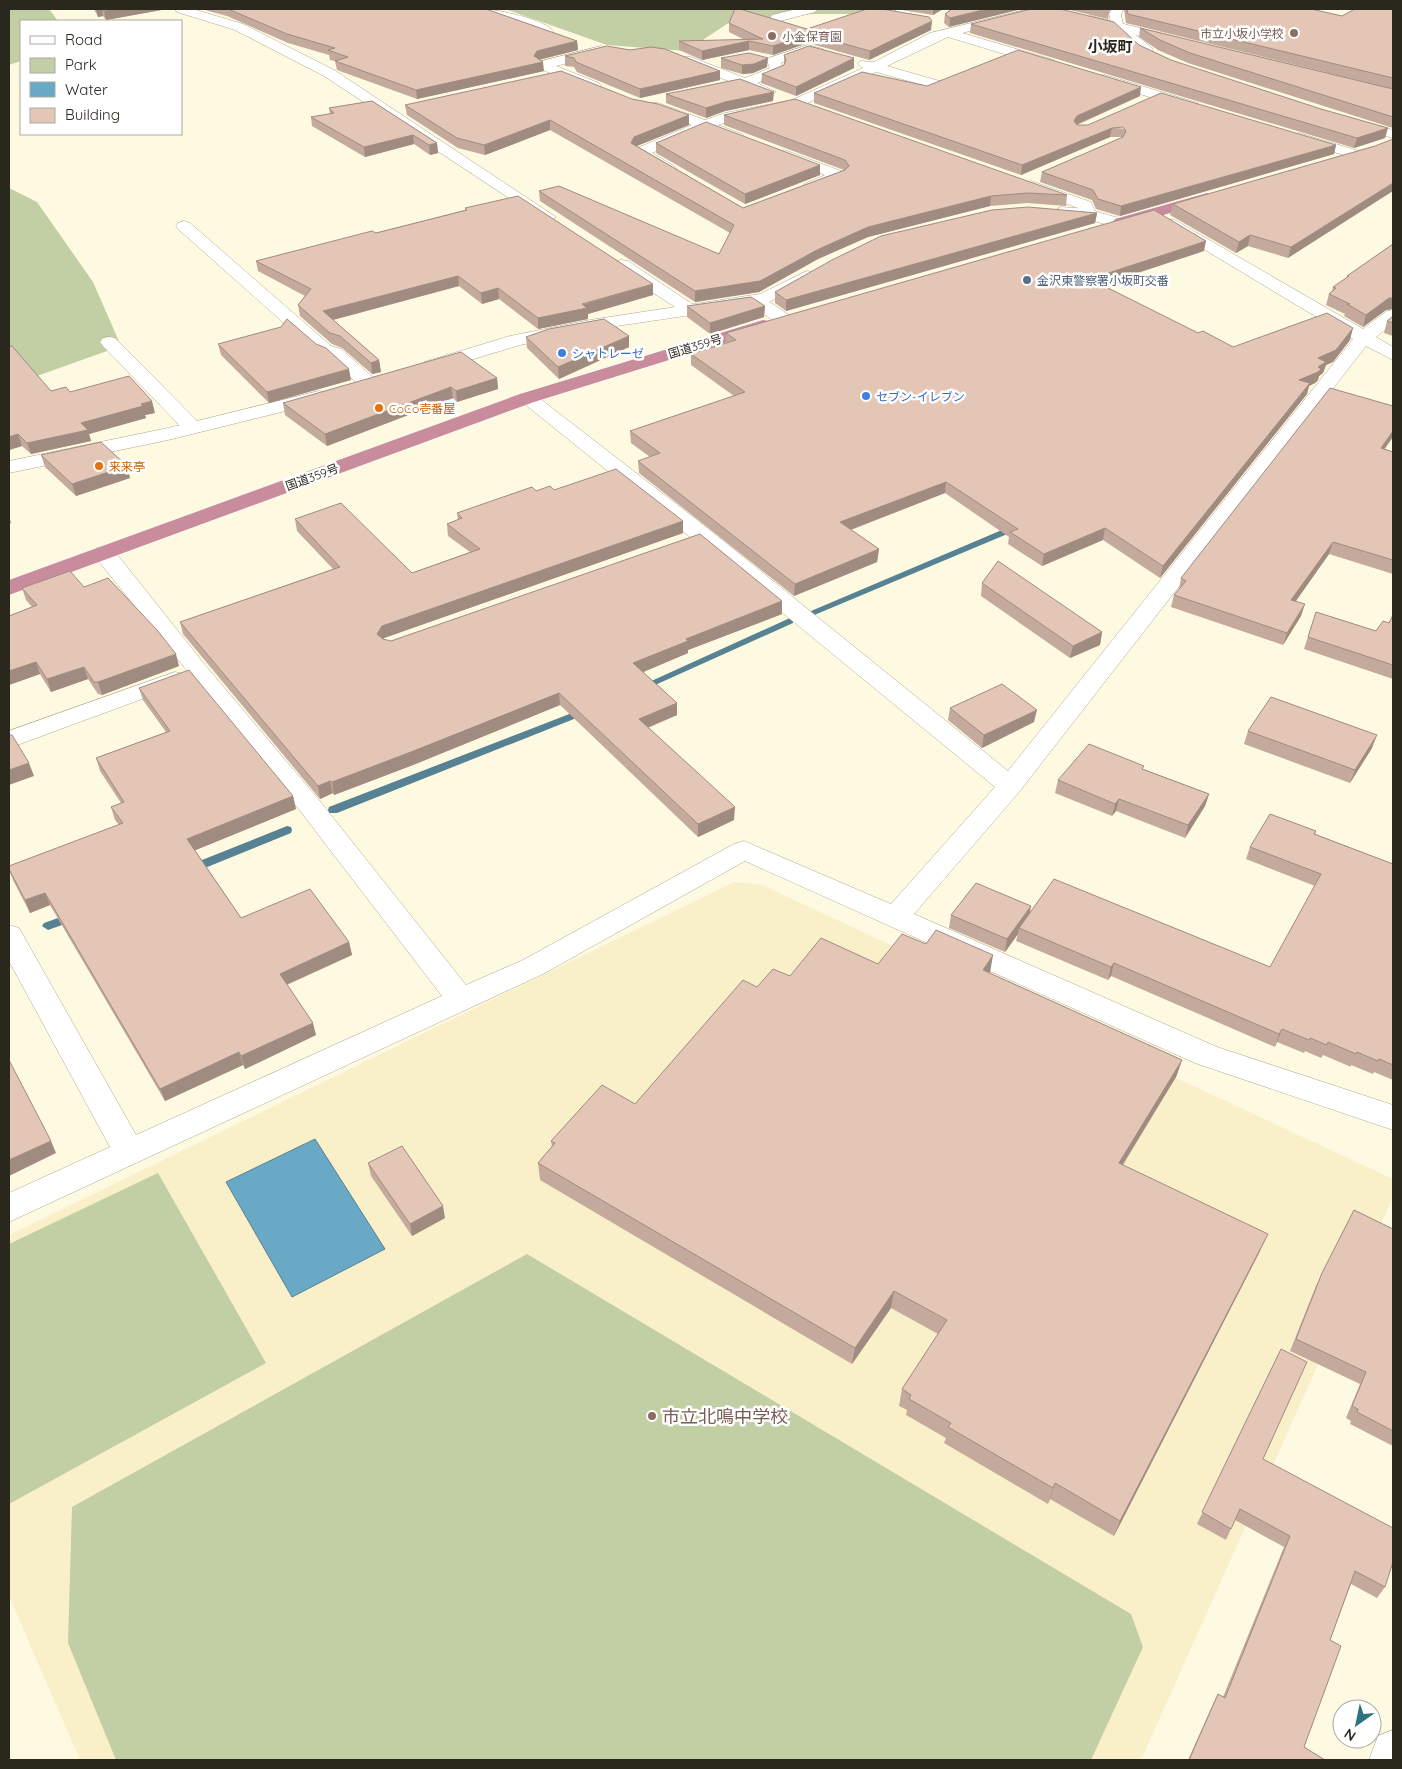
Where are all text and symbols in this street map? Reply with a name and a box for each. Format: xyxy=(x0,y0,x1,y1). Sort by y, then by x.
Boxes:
legend xyxy=(20,20,182,135)
place label: 市立小坂小学校 xyxy=(1200,26,1284,41)
marker: 市立小坂小学校 xyxy=(1288,27,1300,39)
place label: 小金保育園 xyxy=(782,29,842,44)
text: Road xyxy=(65,30,102,49)
marker: 小金保育園 xyxy=(766,30,778,42)
district label: 小坂町 xyxy=(1087,37,1133,56)
text: Park xyxy=(65,55,97,74)
text: Water xyxy=(65,80,108,99)
text: Building xyxy=(65,105,120,124)
place label: 金沢東警察署小坂町交番 xyxy=(1037,273,1169,288)
marker: 金沢東警察署小坂町交番 xyxy=(1021,274,1033,286)
street label: 国道359号 xyxy=(666,331,724,361)
place label: シャトレーゼ xyxy=(572,346,644,361)
marker: シャトレーゼ xyxy=(556,347,568,359)
place label: セブン-イレブン xyxy=(876,389,965,404)
marker: セブン-イレブン xyxy=(860,390,872,402)
place label: CoCo壱番屋 xyxy=(389,401,455,416)
marker: CoCo壱番屋 xyxy=(373,402,385,414)
place label: 来来亭 xyxy=(109,459,145,474)
marker: 来来亭 xyxy=(93,460,105,472)
street label: 国道359号 xyxy=(283,460,341,494)
place label: 市立北鳴中学校 xyxy=(662,1405,788,1428)
marker: 市立北鳴中学校 xyxy=(646,1410,658,1422)
north arrow xyxy=(1332,1699,1382,1749)
text: N xyxy=(1341,1725,1359,1745)

